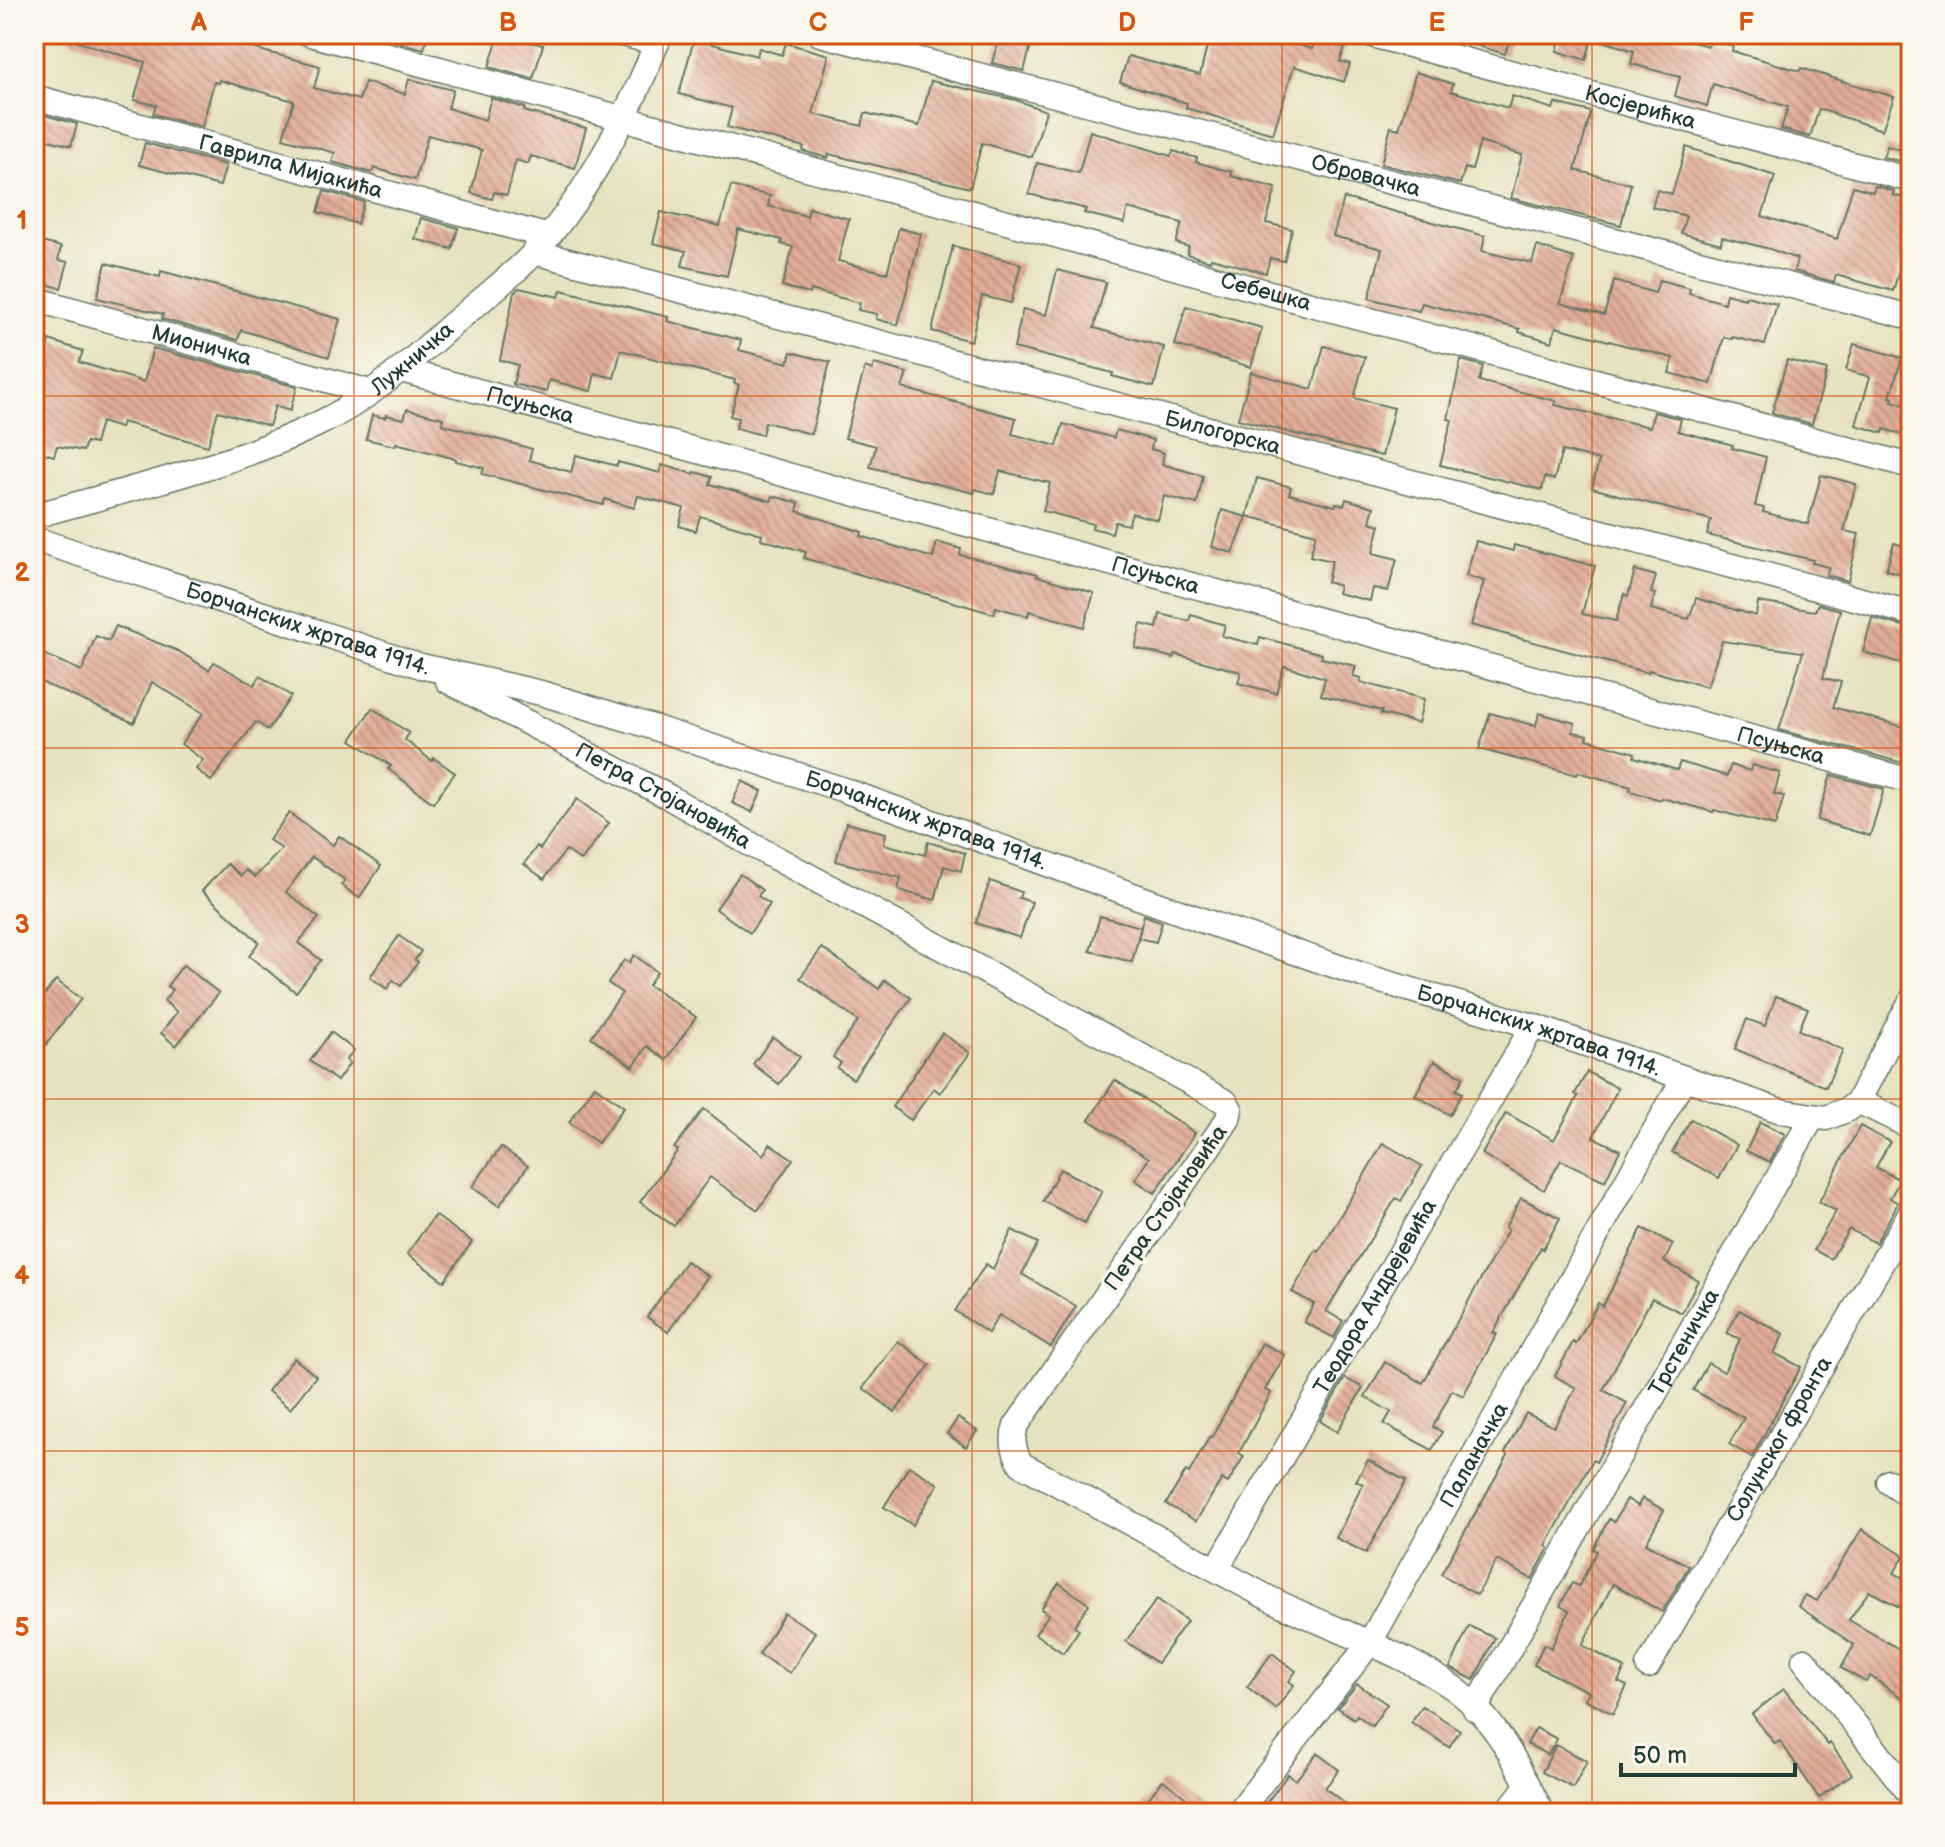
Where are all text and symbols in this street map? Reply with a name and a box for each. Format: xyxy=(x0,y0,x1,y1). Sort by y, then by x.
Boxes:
text: A xyxy=(190,8,207,39)
text: B xyxy=(499,8,517,39)
text: C xyxy=(809,8,827,39)
text: D xyxy=(1118,8,1136,39)
text: E xyxy=(1429,8,1446,39)
text: F xyxy=(1738,8,1754,39)
street label: Косјерићка xyxy=(1582,79,1699,135)
street label: Гаврила Мијакића xyxy=(196,129,386,205)
street label: Обровачка xyxy=(1308,148,1424,203)
text: 1 xyxy=(17,206,27,237)
street label: Себешка xyxy=(1217,267,1314,317)
street label: Лужничка xyxy=(365,316,459,402)
street label: Мионичка xyxy=(149,319,255,372)
street label: Псуњска xyxy=(483,380,577,430)
street label: Билогорска xyxy=(1162,404,1284,461)
street label: Псуњска xyxy=(1109,551,1202,600)
text: 2 xyxy=(14,558,30,589)
street label: Борчанских жртава 1914. xyxy=(182,576,432,681)
street label: Псуњска xyxy=(1734,721,1828,770)
street label: Петра Стојановића xyxy=(571,737,756,855)
street label: Борчанских жртава 1914. xyxy=(802,765,1051,876)
text: 3 xyxy=(14,910,30,941)
street label: Борчанских жртава 1914. xyxy=(1414,979,1665,1082)
street label: Петра Стојановића xyxy=(1099,1120,1233,1296)
street label: Теодора Андрејевића xyxy=(1308,1194,1443,1399)
text: 4 xyxy=(14,1261,30,1292)
street label: Трстеничка xyxy=(1643,1284,1725,1401)
street label: Солунског фронта xyxy=(1721,1352,1838,1527)
street label: Паланачка xyxy=(1434,1398,1514,1512)
text: 5 xyxy=(14,1613,30,1644)
scale bar xyxy=(1621,1727,1795,1777)
text: 50 m xyxy=(1633,1741,1687,1770)

